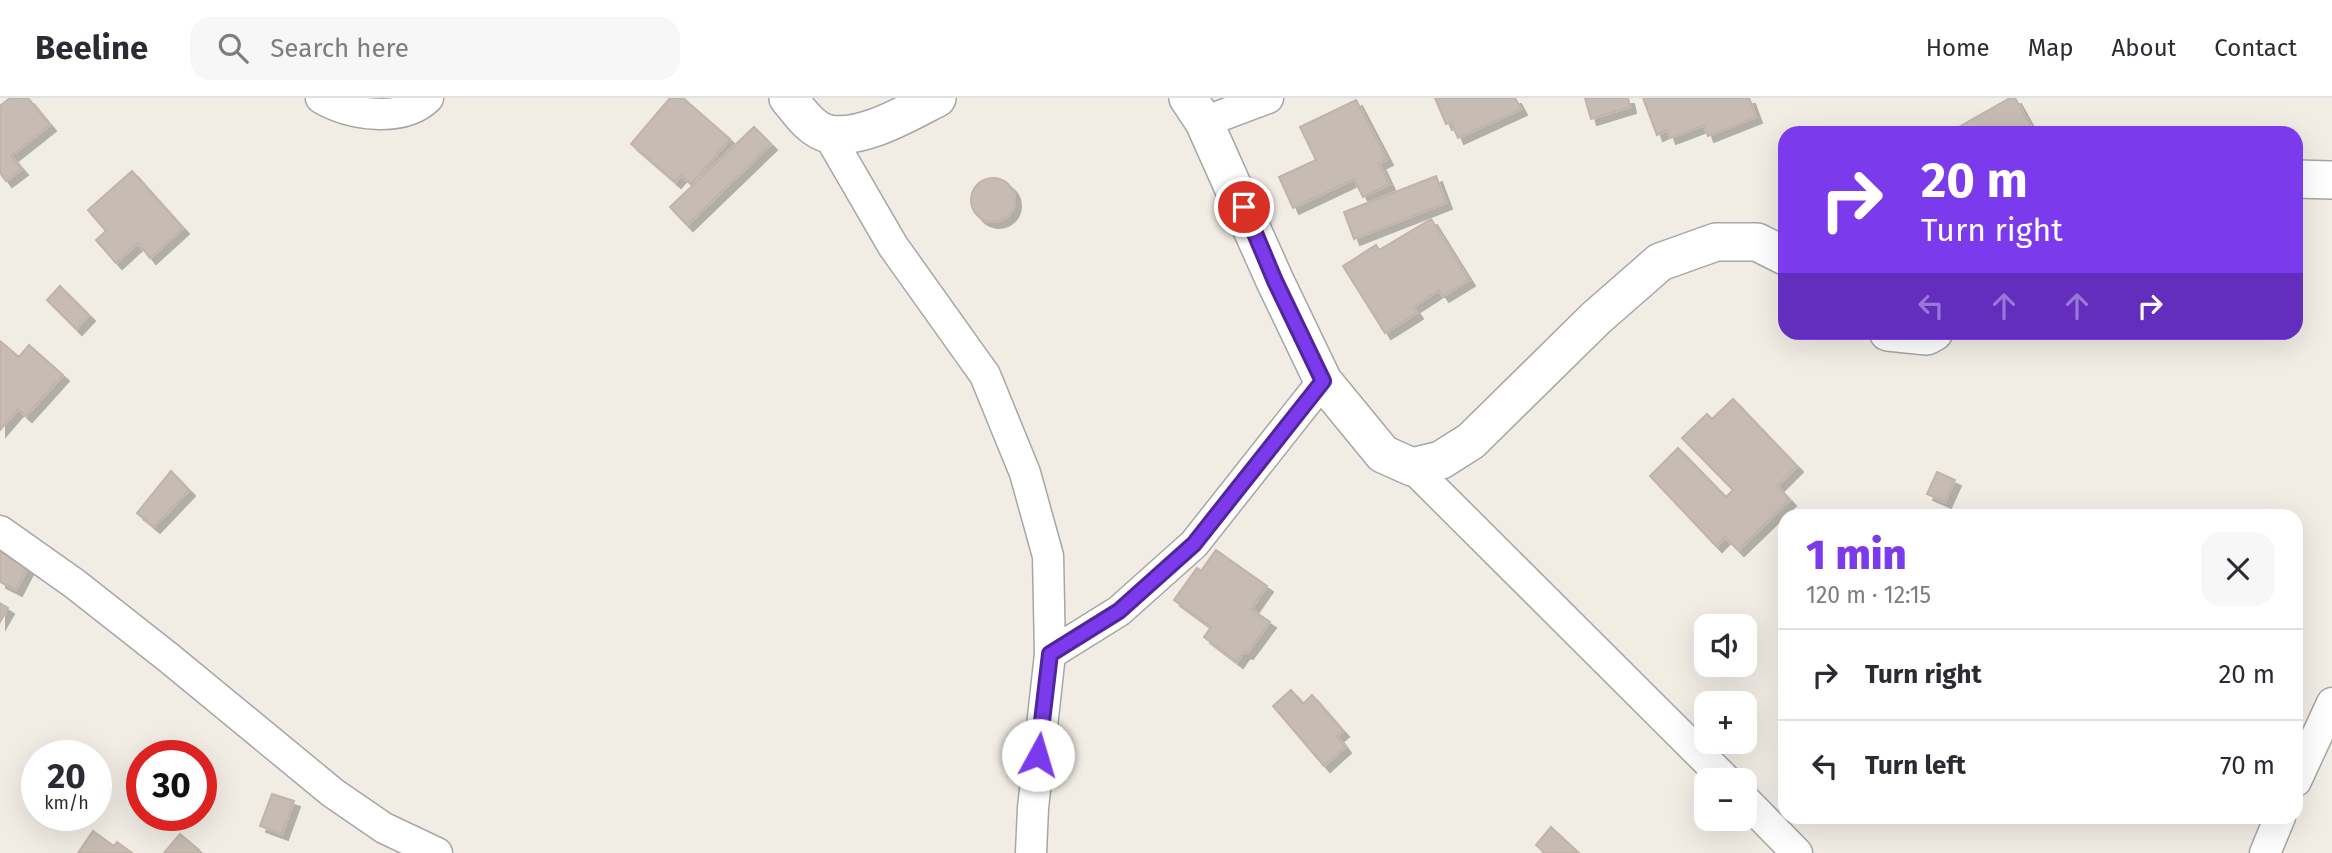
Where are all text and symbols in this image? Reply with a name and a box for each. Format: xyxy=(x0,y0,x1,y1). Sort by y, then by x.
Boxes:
search box xyxy=(190,17,680,80)
text: Beeline xyxy=(35,28,148,68)
icon: search xyxy=(214,29,252,67)
text: Search here xyxy=(270,33,409,64)
text: Home xyxy=(1926,34,1990,62)
text: Map xyxy=(2028,34,2074,62)
text: About xyxy=(2112,34,2176,62)
text: Contact xyxy=(2214,34,2297,62)
text: 20 m xyxy=(1921,151,2028,210)
icon: right xyxy=(1806,154,1897,245)
pin xyxy=(1214,177,1274,237)
icon: arrive xyxy=(1225,188,1263,226)
text: Turn right xyxy=(1921,211,2063,249)
icon: left xyxy=(1912,287,1950,325)
icon: ahead xyxy=(1985,287,2023,325)
icon: ahead xyxy=(2058,287,2096,325)
icon: right xyxy=(2131,287,2169,325)
text: 1 min xyxy=(1806,530,1907,580)
button: close xyxy=(2201,532,2275,606)
text: 120 m · 12:15 xyxy=(1806,581,1931,609)
map controls xyxy=(1694,614,1757,831)
button: sound xyxy=(1694,614,1757,677)
icon: right xyxy=(1806,656,1844,694)
text: Turn right xyxy=(1865,659,1982,690)
text: 20 m xyxy=(2218,659,2275,690)
button: + xyxy=(1694,691,1757,754)
position arrow xyxy=(1001,718,1075,792)
speed limit sign: 30 xyxy=(126,740,217,831)
icon: left xyxy=(1806,747,1844,785)
text: Turn left xyxy=(1865,750,1966,781)
text: 70 m xyxy=(2220,750,2275,781)
text: 20 xyxy=(47,755,86,797)
button: − xyxy=(1694,768,1757,831)
text: km/h xyxy=(44,792,89,814)

